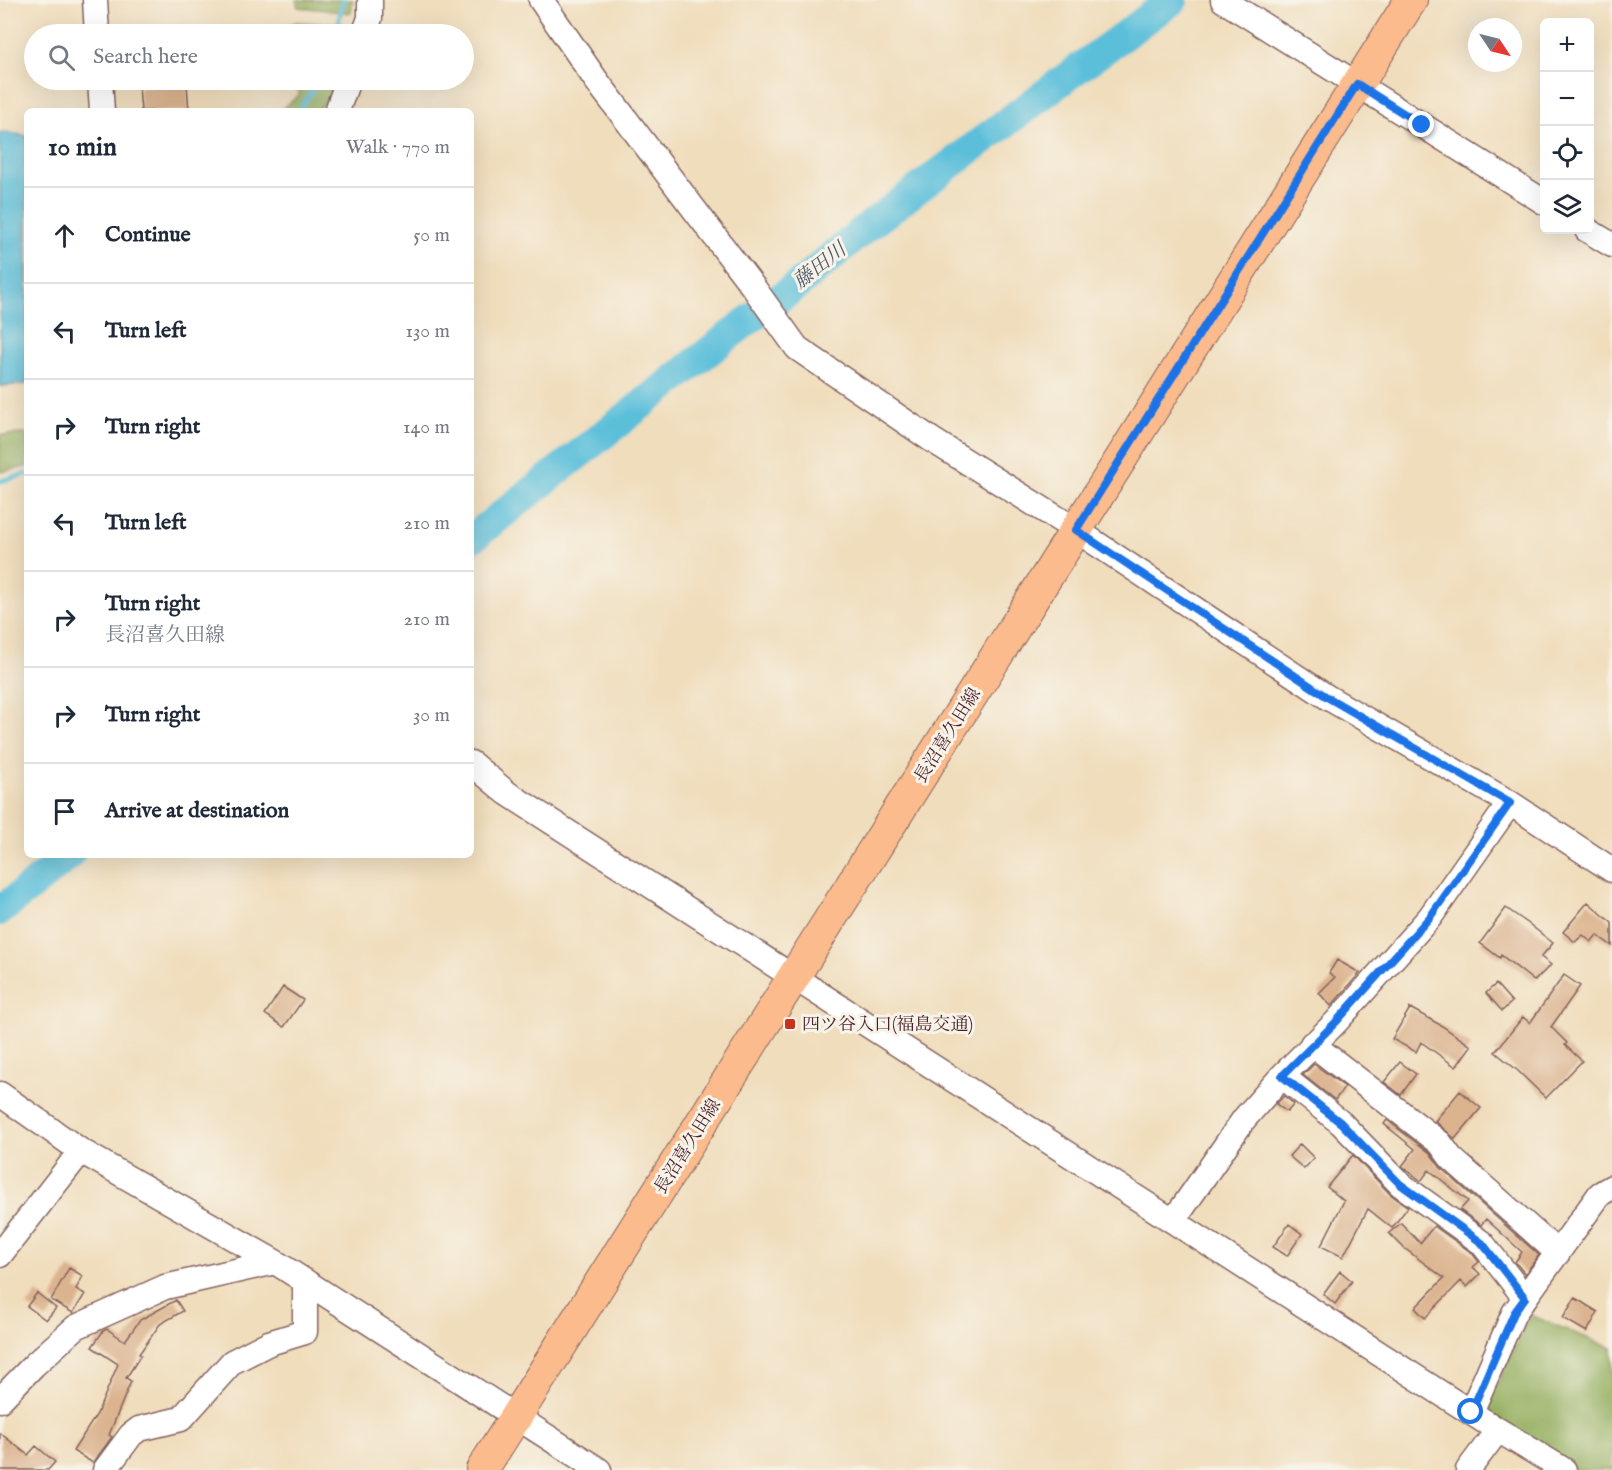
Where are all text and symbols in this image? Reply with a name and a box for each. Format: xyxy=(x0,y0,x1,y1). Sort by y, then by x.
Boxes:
north arrow xyxy=(1468,18,1522,72)
map controls xyxy=(1540,18,1594,234)
button: + xyxy=(1540,18,1594,72)
search box xyxy=(24,24,474,90)
icon: search xyxy=(45,41,78,74)
text: Search here xyxy=(93,43,198,71)
button: − xyxy=(1540,72,1594,126)
route end xyxy=(1408,111,1434,137)
button: locate xyxy=(1540,126,1594,180)
text: 10 min xyxy=(48,131,117,164)
text: Walk · 770 m xyxy=(346,135,450,160)
button: layers xyxy=(1540,180,1594,234)
icon: ahead xyxy=(48,219,81,252)
text: Continue xyxy=(105,221,191,249)
text: 50 m xyxy=(413,223,450,248)
water label: 藤田川 xyxy=(789,237,853,295)
icon: left xyxy=(48,315,81,348)
text: Turn left xyxy=(105,317,187,345)
text: 130 m xyxy=(405,319,450,344)
icon: right xyxy=(48,411,81,444)
text: Turn right xyxy=(105,413,200,441)
text: 140 m xyxy=(403,415,450,440)
icon: left xyxy=(48,507,81,540)
text: Turn left xyxy=(105,509,187,537)
text: 210 m xyxy=(404,511,450,536)
text: Turn right xyxy=(105,590,200,618)
icon: right xyxy=(48,603,81,636)
text: 210 m xyxy=(404,607,450,632)
text: 長沼喜久田線 xyxy=(105,623,225,648)
street label: 長沼喜久田線 xyxy=(910,684,987,788)
icon: right xyxy=(48,699,81,732)
text: Turn right xyxy=(105,701,200,729)
text: 30 m xyxy=(413,703,450,728)
icon: arrive xyxy=(48,795,81,828)
text: Arrive at destination xyxy=(105,797,289,825)
place label: 四ツ谷入口(福島交通) xyxy=(802,1014,973,1037)
marker: 四ツ谷入口(福島交通) xyxy=(783,1017,797,1031)
street label: 長沼喜久田線 xyxy=(650,1095,727,1199)
route start xyxy=(1457,1398,1483,1424)

